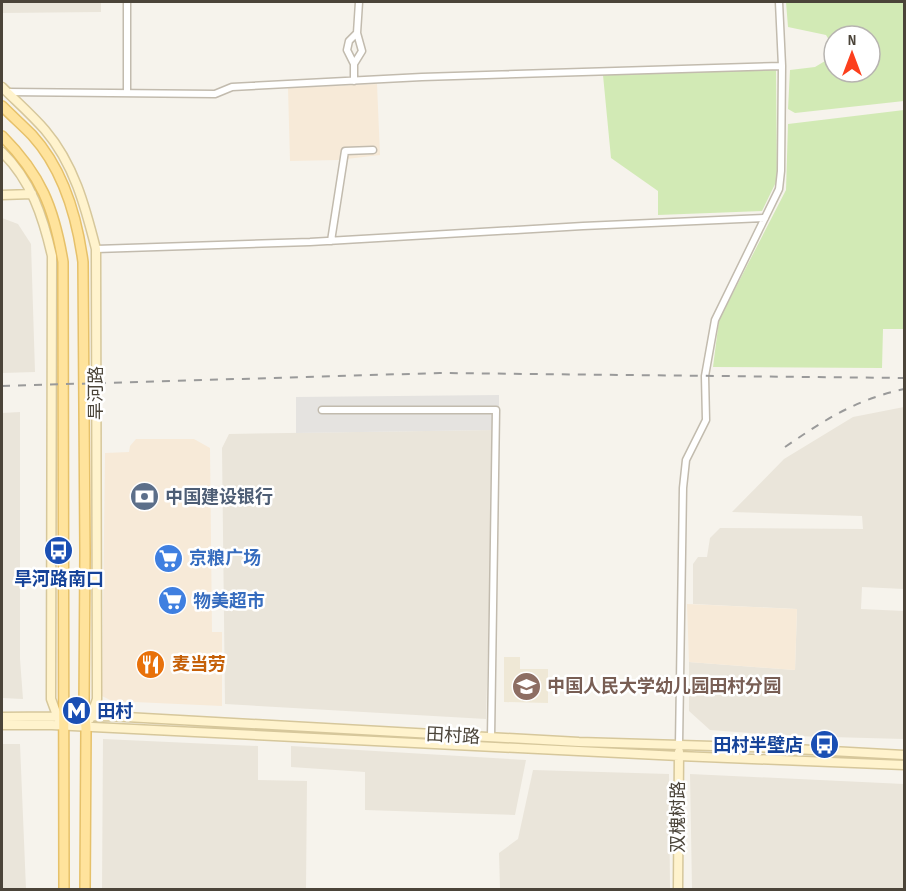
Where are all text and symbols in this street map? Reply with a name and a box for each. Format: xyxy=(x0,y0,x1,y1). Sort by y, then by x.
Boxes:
north arrow xyxy=(822,24,882,84)
text: N xyxy=(848,31,856,50)
street label: 旱河路 xyxy=(86,366,107,420)
bank icon: 中国建设银行 xyxy=(128,481,160,513)
place label: 中国建设银行 xyxy=(165,486,273,508)
bus stop icon: 旱河路南口 xyxy=(43,534,75,566)
supermarket icon: 京粮广场 xyxy=(152,542,184,574)
place label: 京粮广场 xyxy=(189,548,261,569)
place label: 旱河路南口 xyxy=(14,569,104,590)
supermarket icon: 物美超市 xyxy=(156,585,188,617)
place label: 物美超市 xyxy=(193,591,265,612)
restaurant icon: 麦当劳 xyxy=(135,648,167,680)
place label: 麦当劳 xyxy=(172,654,226,675)
school or university icon: 中国人民大学幼儿园田村分园 xyxy=(510,670,542,702)
place label: 中国人民大学幼儿园田村分园 xyxy=(547,676,781,697)
metro station icon: 田村 xyxy=(60,695,92,727)
place label: 田村 xyxy=(97,701,133,722)
street label: 田村路 xyxy=(425,724,481,748)
bus stop icon: 田村半壁店 xyxy=(808,729,840,761)
place label: 田村半壁店 xyxy=(713,735,803,756)
street label: 双槐树路 xyxy=(668,781,689,853)

